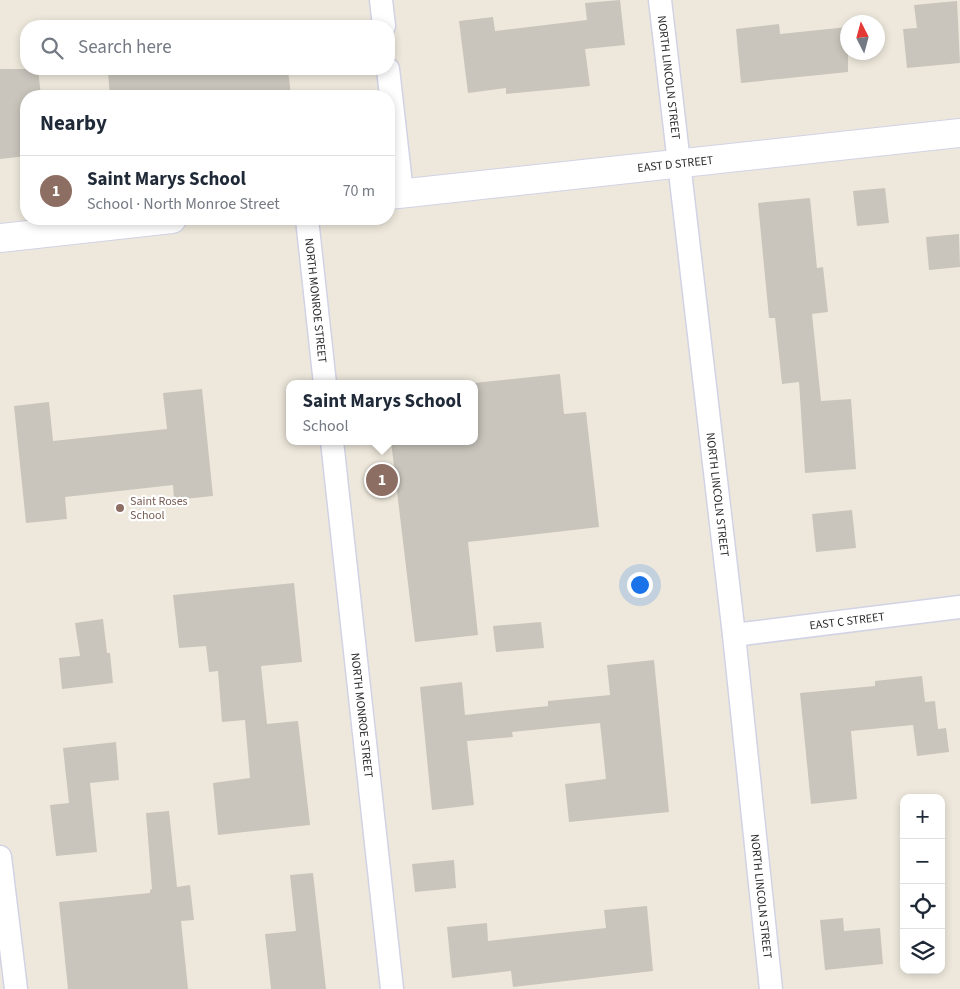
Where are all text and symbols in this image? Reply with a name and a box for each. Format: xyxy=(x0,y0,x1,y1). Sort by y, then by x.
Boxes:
street label: NORTH LINCOLN STREET xyxy=(653,15,684,141)
north arrow xyxy=(840,15,885,60)
search box xyxy=(20,20,395,75)
icon: search xyxy=(38,34,66,62)
text: Search here xyxy=(78,34,172,61)
text: Nearby xyxy=(40,108,107,138)
street label: EAST D STREET xyxy=(637,152,715,177)
text: Saint Marys School xyxy=(87,166,246,193)
text: 1 xyxy=(52,180,60,202)
text: 70 m xyxy=(343,180,375,202)
text: School · North Monroe Street xyxy=(87,193,280,215)
street label: NORTH MONROE STREET xyxy=(300,237,331,364)
popup xyxy=(286,380,478,445)
text: Saint Marys School xyxy=(303,388,461,415)
text: School xyxy=(303,415,349,437)
street label: NORTH LINCOLN STREET xyxy=(701,432,733,558)
pin: 1 xyxy=(366,461,398,499)
place label: Saint Roses School xyxy=(130,493,188,524)
marker: Saint Roses School xyxy=(114,502,126,514)
your location xyxy=(627,572,653,598)
street label: EAST C STREET xyxy=(809,608,886,635)
street label: NORTH MONROE STREET xyxy=(346,652,377,779)
map controls xyxy=(900,794,945,974)
button: + xyxy=(900,794,945,839)
street label: NORTH LINCOLN STREET xyxy=(746,833,776,960)
button: − xyxy=(900,839,945,884)
button: locate xyxy=(900,884,945,929)
button: layers xyxy=(900,929,945,974)

